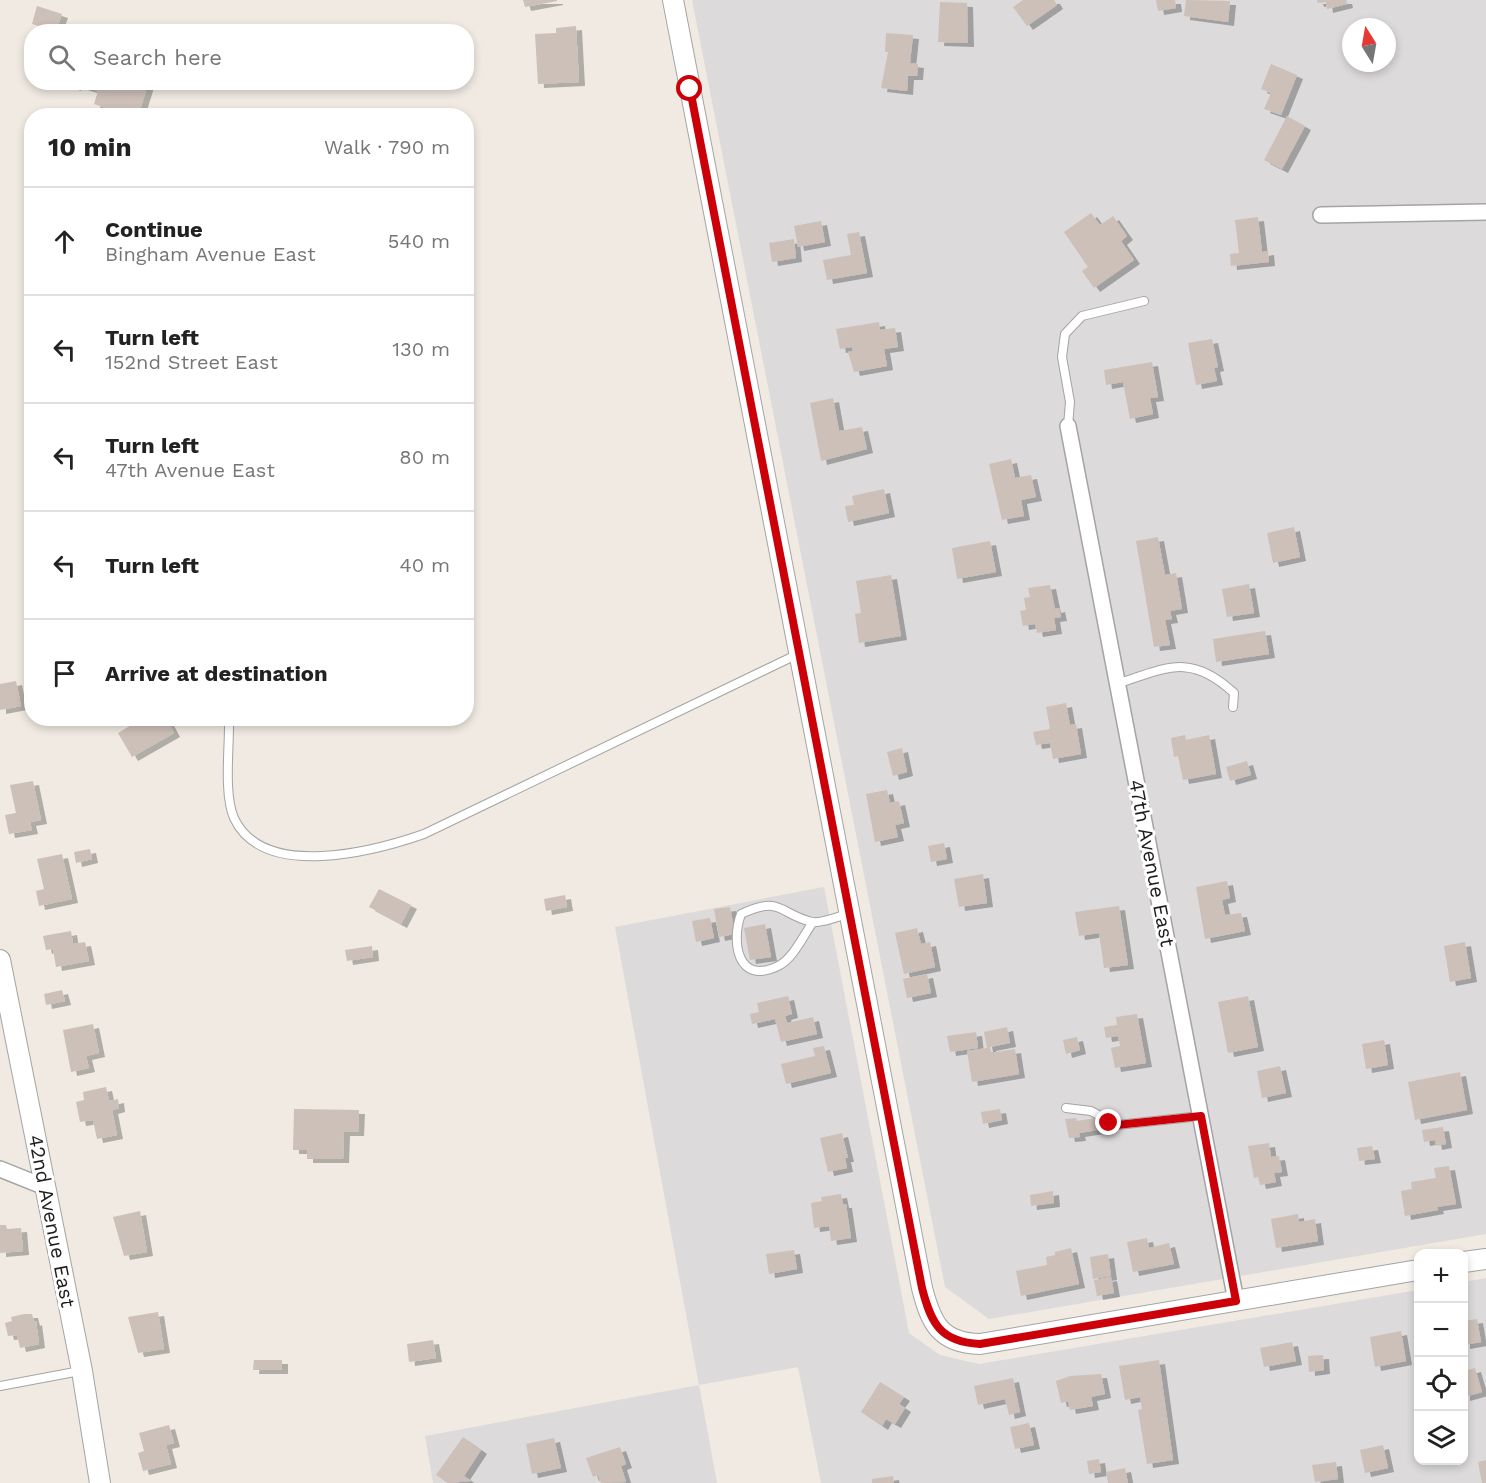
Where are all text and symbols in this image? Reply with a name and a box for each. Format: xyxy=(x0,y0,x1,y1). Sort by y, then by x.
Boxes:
north arrow xyxy=(1342,18,1396,72)
search box xyxy=(24,24,474,90)
icon: search xyxy=(45,41,78,74)
text: Search here xyxy=(93,45,222,70)
route start xyxy=(676,75,702,101)
text: 10 min xyxy=(48,132,132,162)
text: Walk · 790 m xyxy=(324,135,450,159)
text: Continue xyxy=(105,217,203,242)
icon: ahead xyxy=(48,225,81,258)
text: 540 m xyxy=(388,229,450,253)
text: Bingham Avenue East xyxy=(105,242,316,266)
text: Turn left xyxy=(105,325,199,350)
icon: left xyxy=(48,333,81,366)
text: 130 m xyxy=(392,337,450,361)
text: 152nd Street East xyxy=(105,350,278,374)
text: Turn left xyxy=(105,433,199,458)
icon: left xyxy=(48,441,81,474)
text: 80 m xyxy=(399,445,450,469)
text: 47th Avenue East xyxy=(105,458,275,482)
icon: left xyxy=(48,549,81,582)
text: Turn left xyxy=(105,553,199,578)
text: 40 m xyxy=(399,553,450,577)
icon: arrive xyxy=(48,657,81,690)
text: Arrive at destination xyxy=(105,661,328,686)
street label: 47th Avenue East xyxy=(1124,777,1180,949)
route end xyxy=(1095,1109,1121,1135)
street label: 42nd Avenue East xyxy=(23,1133,81,1310)
map controls xyxy=(1414,1249,1468,1465)
button: + xyxy=(1414,1249,1468,1303)
button: − xyxy=(1414,1303,1468,1357)
button: locate xyxy=(1414,1357,1468,1411)
button: layers xyxy=(1414,1411,1468,1465)

